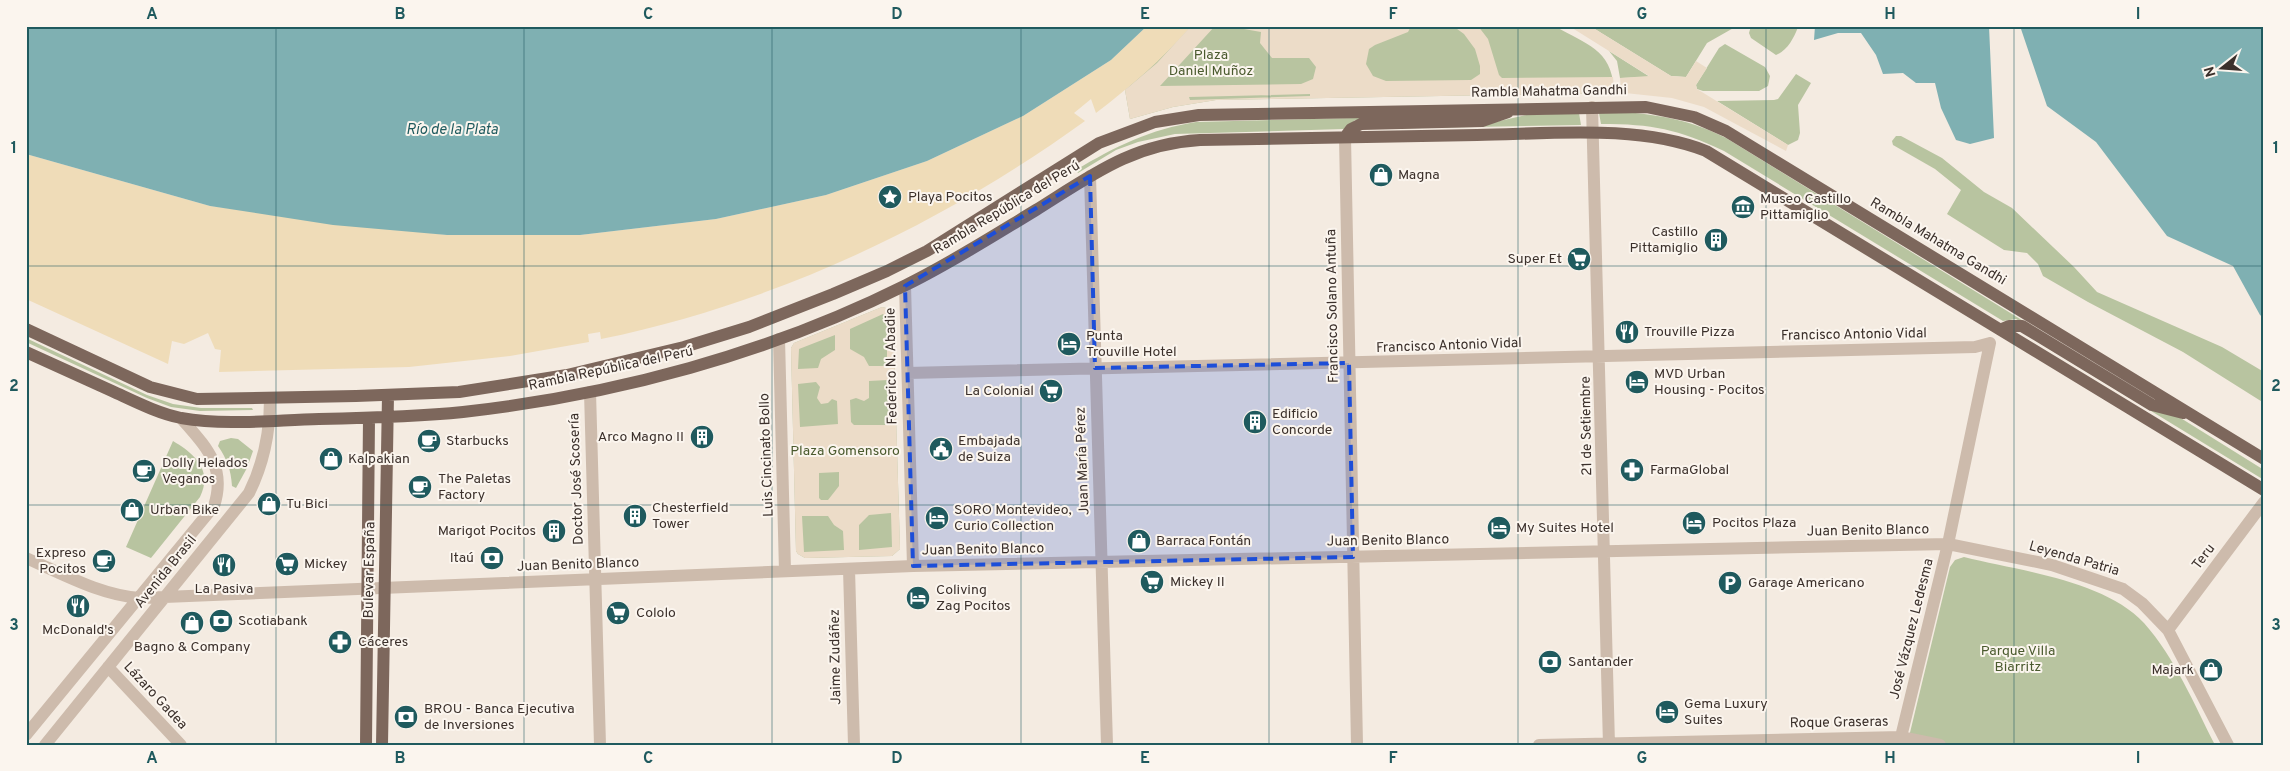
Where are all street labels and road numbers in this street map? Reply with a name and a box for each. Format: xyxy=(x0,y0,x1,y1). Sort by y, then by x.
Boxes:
street label: Rambla Mahatma Gandhi xyxy=(1471,82,1627,102)
street label: Rambla República del Perú xyxy=(931,157,1083,259)
street label: Rambla Mahatma Gandhi xyxy=(1867,195,2009,289)
street label: Francisco Solano Antuña xyxy=(1323,229,1343,383)
street label: Federico N. Abadie xyxy=(882,307,902,425)
street label: Francisco Antonio Vidal xyxy=(1781,325,1927,345)
street label: Francisco Antonio Vidal xyxy=(1376,335,1522,357)
street label: Rambla República del Perú xyxy=(527,343,695,395)
street label: 21 de Setiembre xyxy=(1578,376,1596,476)
street label: Luis Cincinato Bollo xyxy=(756,393,778,517)
street label: Juan María Pérez xyxy=(1073,407,1093,515)
street label: Doctor José Scosería xyxy=(566,413,588,545)
street label: Bulevar España xyxy=(361,521,379,619)
street label: Juan Benito Blanco xyxy=(1807,521,1930,541)
street label: Juan Benito Blanco xyxy=(1327,531,1450,551)
street label: Avenida Brasil xyxy=(131,532,201,612)
street label: Leyenda Patria xyxy=(2027,538,2121,580)
street label: Juan Benito Blanco xyxy=(922,540,1045,560)
street label: Teru xyxy=(2189,541,2219,573)
street label: Juan Benito Blanco xyxy=(517,554,640,576)
street label: José Vázquez Ledesma xyxy=(1886,557,1938,701)
street label: Jaime Zudáñez xyxy=(827,609,845,705)
street label: Lázaro Gadea xyxy=(119,659,191,733)
street label: Roque Graseras xyxy=(1789,714,1889,732)

